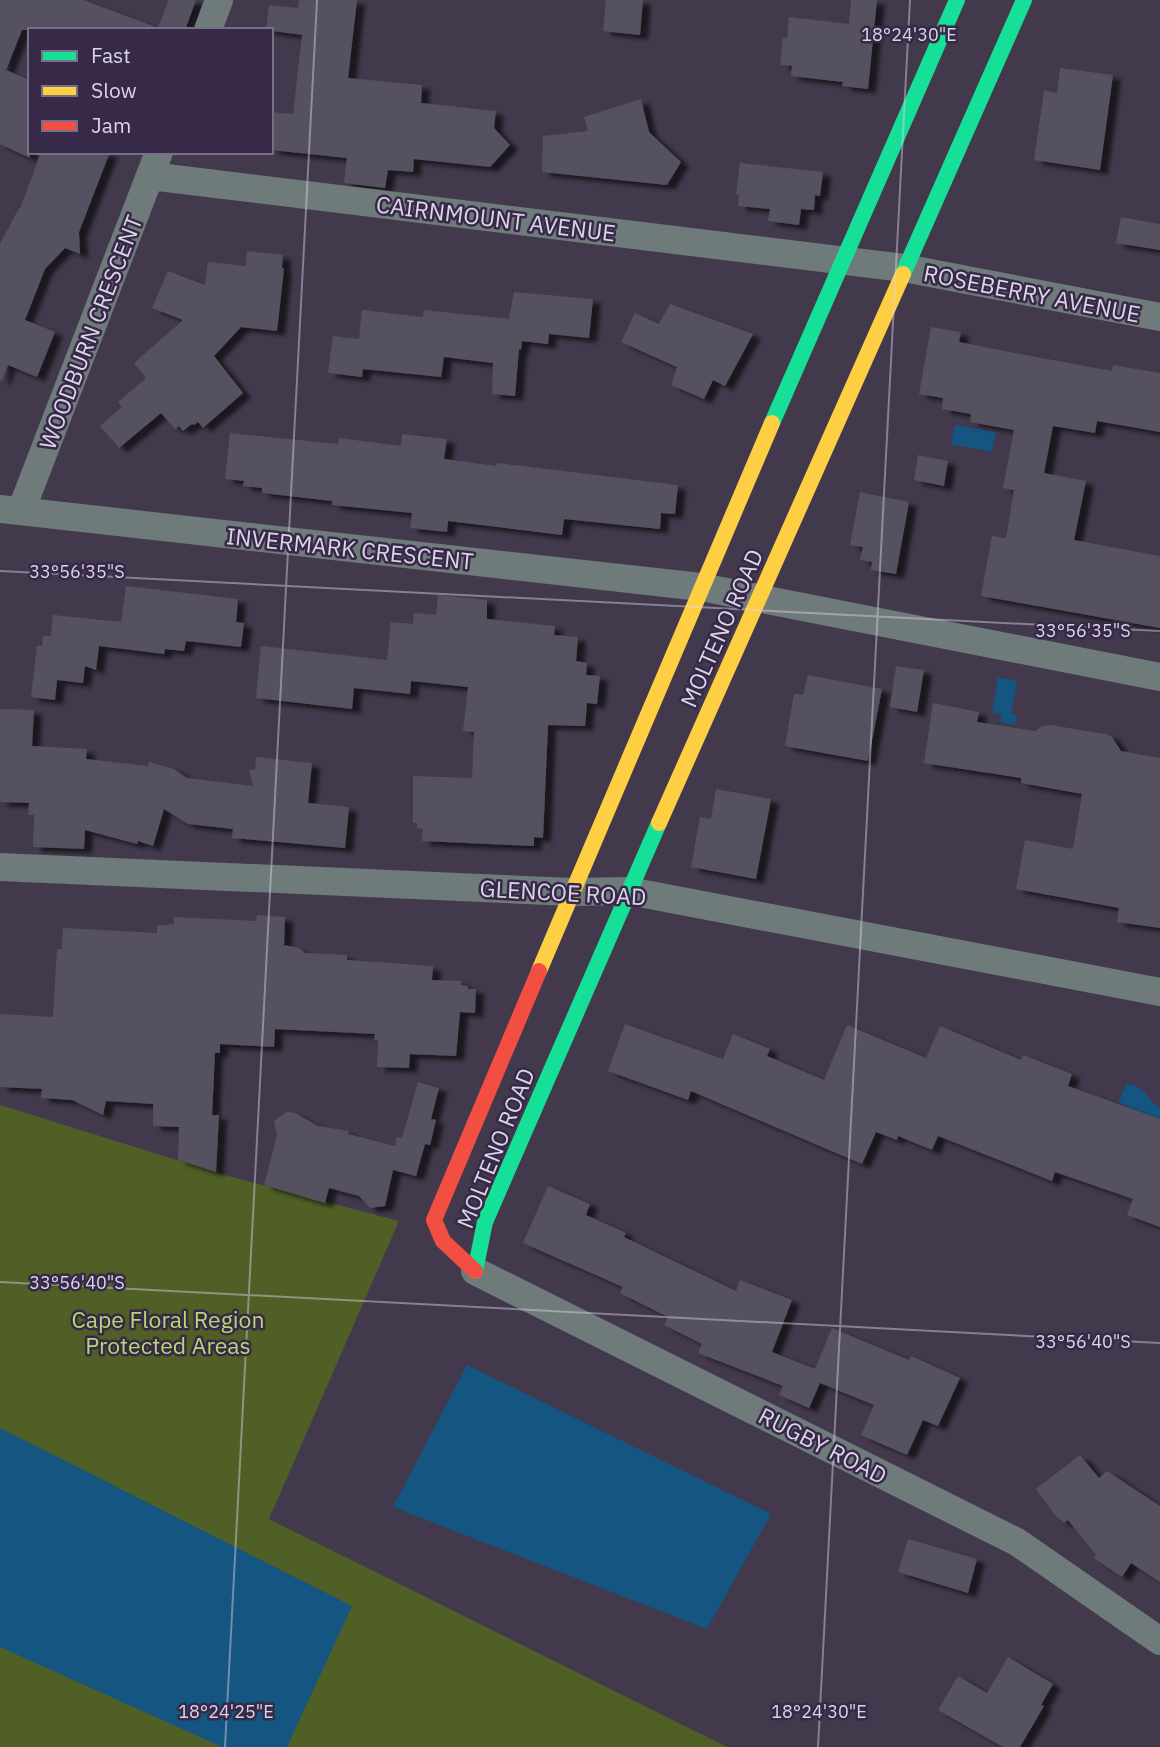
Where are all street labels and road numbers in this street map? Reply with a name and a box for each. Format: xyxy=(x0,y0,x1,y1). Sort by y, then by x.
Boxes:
street label: CAIRNMOUNT AVENUE xyxy=(375,188,617,248)
street label: WOODBURN CRESCENT xyxy=(31,211,149,453)
street label: ROSEBERRY AVENUE xyxy=(921,257,1143,329)
street label: INVERMARK CRESCENT xyxy=(225,520,475,576)
street label: MOLTENO ROAD xyxy=(673,544,769,712)
street label: GLENCOE ROAD xyxy=(479,873,647,911)
street label: MOLTENO ROAD xyxy=(449,1064,541,1232)
street label: RUGBY ROAD xyxy=(754,1400,892,1490)

